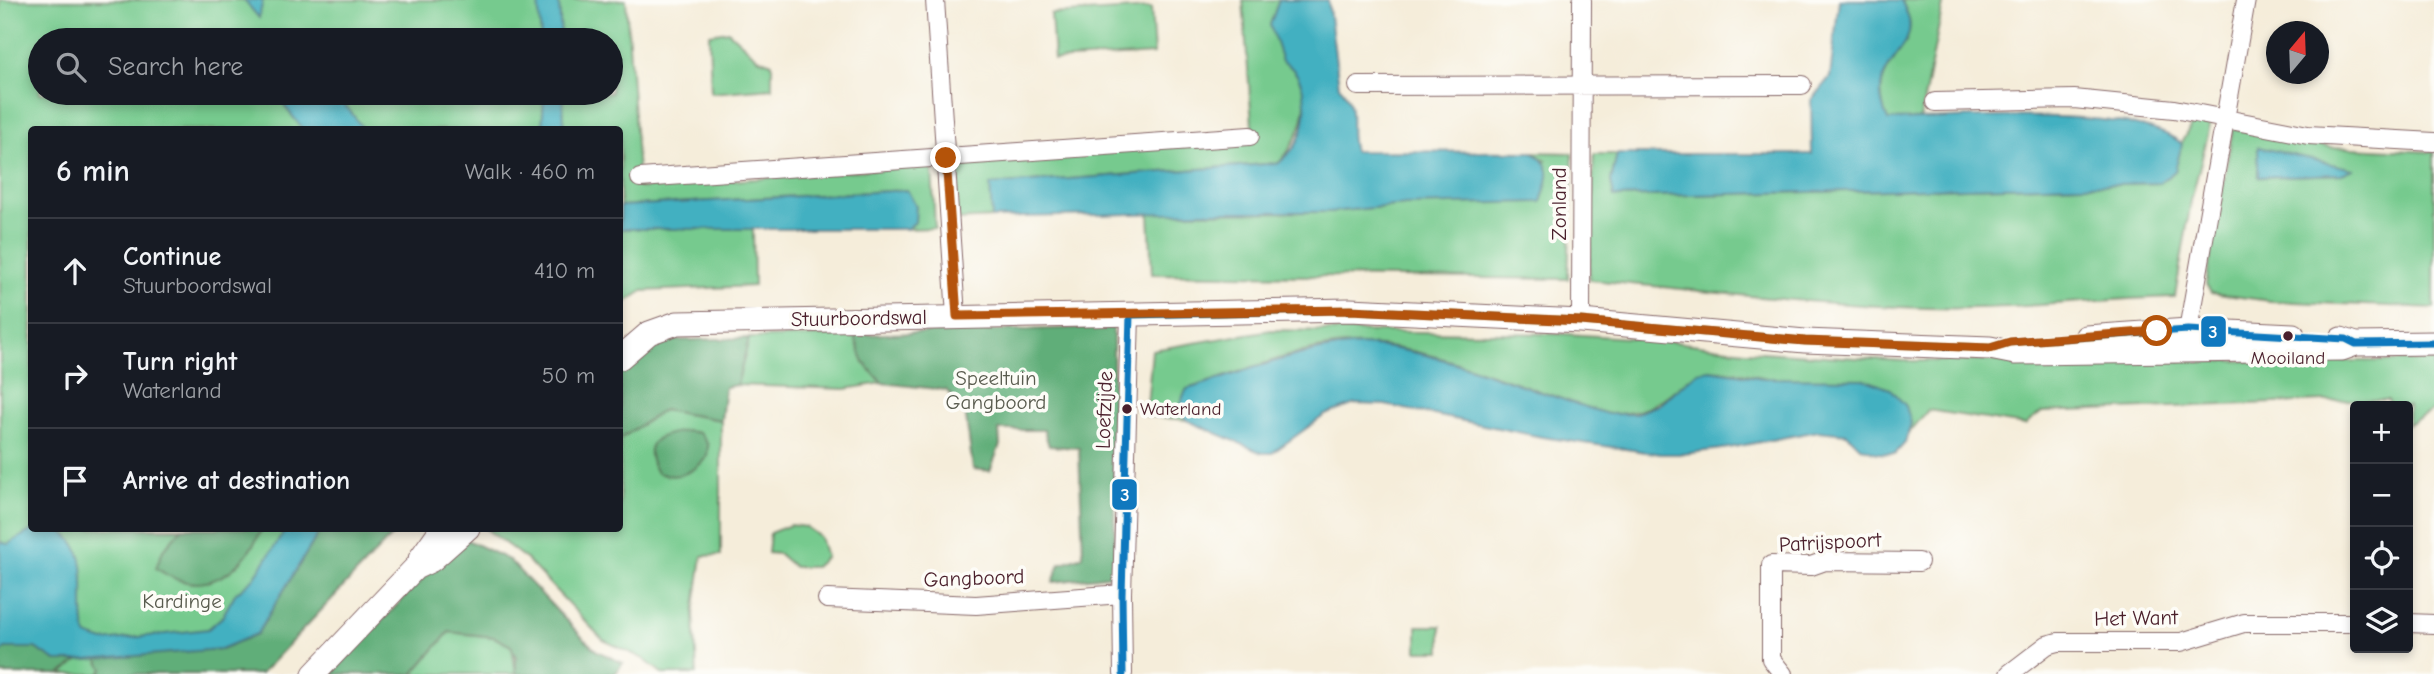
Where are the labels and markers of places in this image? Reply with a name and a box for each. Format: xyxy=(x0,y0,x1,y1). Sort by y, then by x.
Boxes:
marker: Mooiland xyxy=(2281,329,2295,343)
place label: Mooiland xyxy=(2251,347,2325,369)
place label: Waterland xyxy=(1140,398,1221,420)
marker: Waterland xyxy=(1120,402,1134,416)

